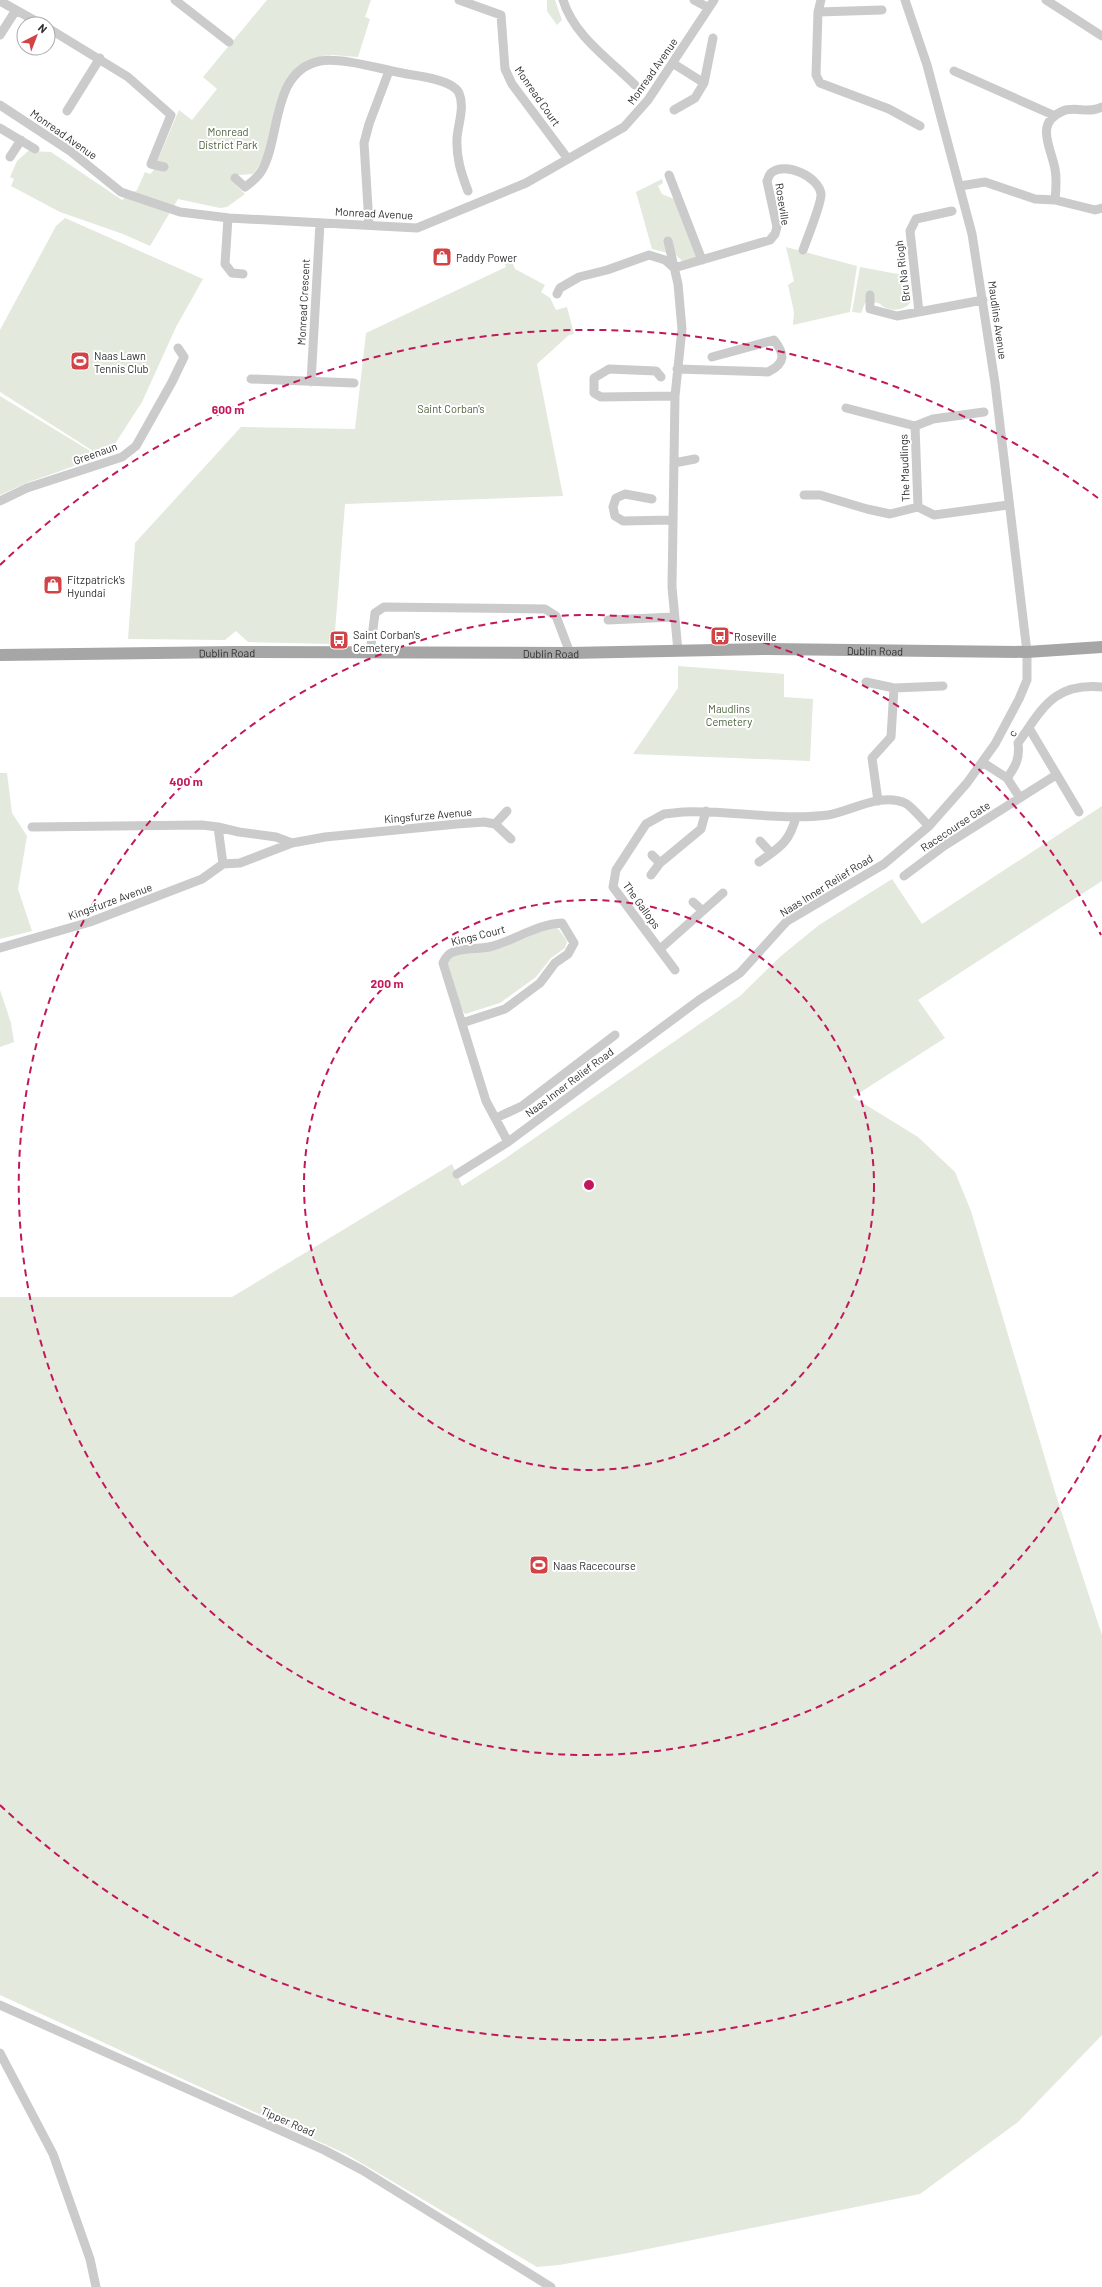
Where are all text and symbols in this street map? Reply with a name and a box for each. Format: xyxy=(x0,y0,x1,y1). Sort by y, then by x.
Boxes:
north arrow xyxy=(16,16,56,56)
text: N xyxy=(36,21,50,35)
street label: Monread Avenue xyxy=(624,35,680,107)
street label: Monread Court xyxy=(513,64,563,128)
street label: Monread Avenue xyxy=(28,106,100,162)
park label: Monread District Park xyxy=(198,125,258,151)
street label: Roseville xyxy=(773,182,793,226)
street label: Monread Avenue xyxy=(335,204,414,222)
street label: Bru Na Riogh xyxy=(892,240,912,302)
shop icon: Paddy Power xyxy=(431,246,453,268)
place label: Paddy Power xyxy=(456,251,517,264)
street label: Monread Crescent xyxy=(294,258,312,346)
street label: Maudlins Avenue xyxy=(986,280,1010,360)
place label: Naas Lawn Tennis Club xyxy=(94,349,149,375)
sports icon: Naas Lawn Tennis Club xyxy=(69,350,91,372)
text: 600 m xyxy=(212,402,244,416)
park label: Saint Corban's xyxy=(417,402,485,415)
street label: The Maudlings xyxy=(896,434,912,502)
street label: Greenaun xyxy=(71,439,119,467)
place label: Fitzpatrick's Hyundai xyxy=(67,573,125,599)
shop icon: Fitzpatrick's Hyundai xyxy=(42,574,64,596)
bus stop icon: Roseville xyxy=(709,625,731,647)
place label: Saint Corban's Cemetery xyxy=(353,628,420,654)
bus stop icon: Saint Corban's Cemetery xyxy=(328,629,350,651)
place label: Roseville xyxy=(734,630,777,643)
street label: Dublin Road xyxy=(847,643,903,657)
street label: Dublin Road xyxy=(199,645,255,659)
street label: Dublin Road xyxy=(523,646,579,660)
park label: Maudlins Cemetery xyxy=(706,702,752,728)
street label: c xyxy=(1005,727,1019,739)
text: 400 m xyxy=(169,774,203,788)
street label: Racecourse Gate xyxy=(918,798,992,854)
street label: Kingsfurze Avenue xyxy=(383,805,473,825)
street label: Naas Inner Relief Road xyxy=(777,851,875,919)
street label: The Gallops xyxy=(621,879,663,931)
street label: Kingsfurze Avenue xyxy=(66,880,154,922)
street label: Kings Court xyxy=(450,922,506,948)
text: 200 m xyxy=(371,976,403,990)
street label: Naas Inner Relief Road xyxy=(522,1045,616,1119)
centre of rings xyxy=(582,1178,596,1192)
sports icon: Naas Racecourse xyxy=(528,1554,550,1576)
place label: Naas Racecourse xyxy=(553,1559,636,1572)
street label: Tipper Road xyxy=(259,2103,317,2139)

